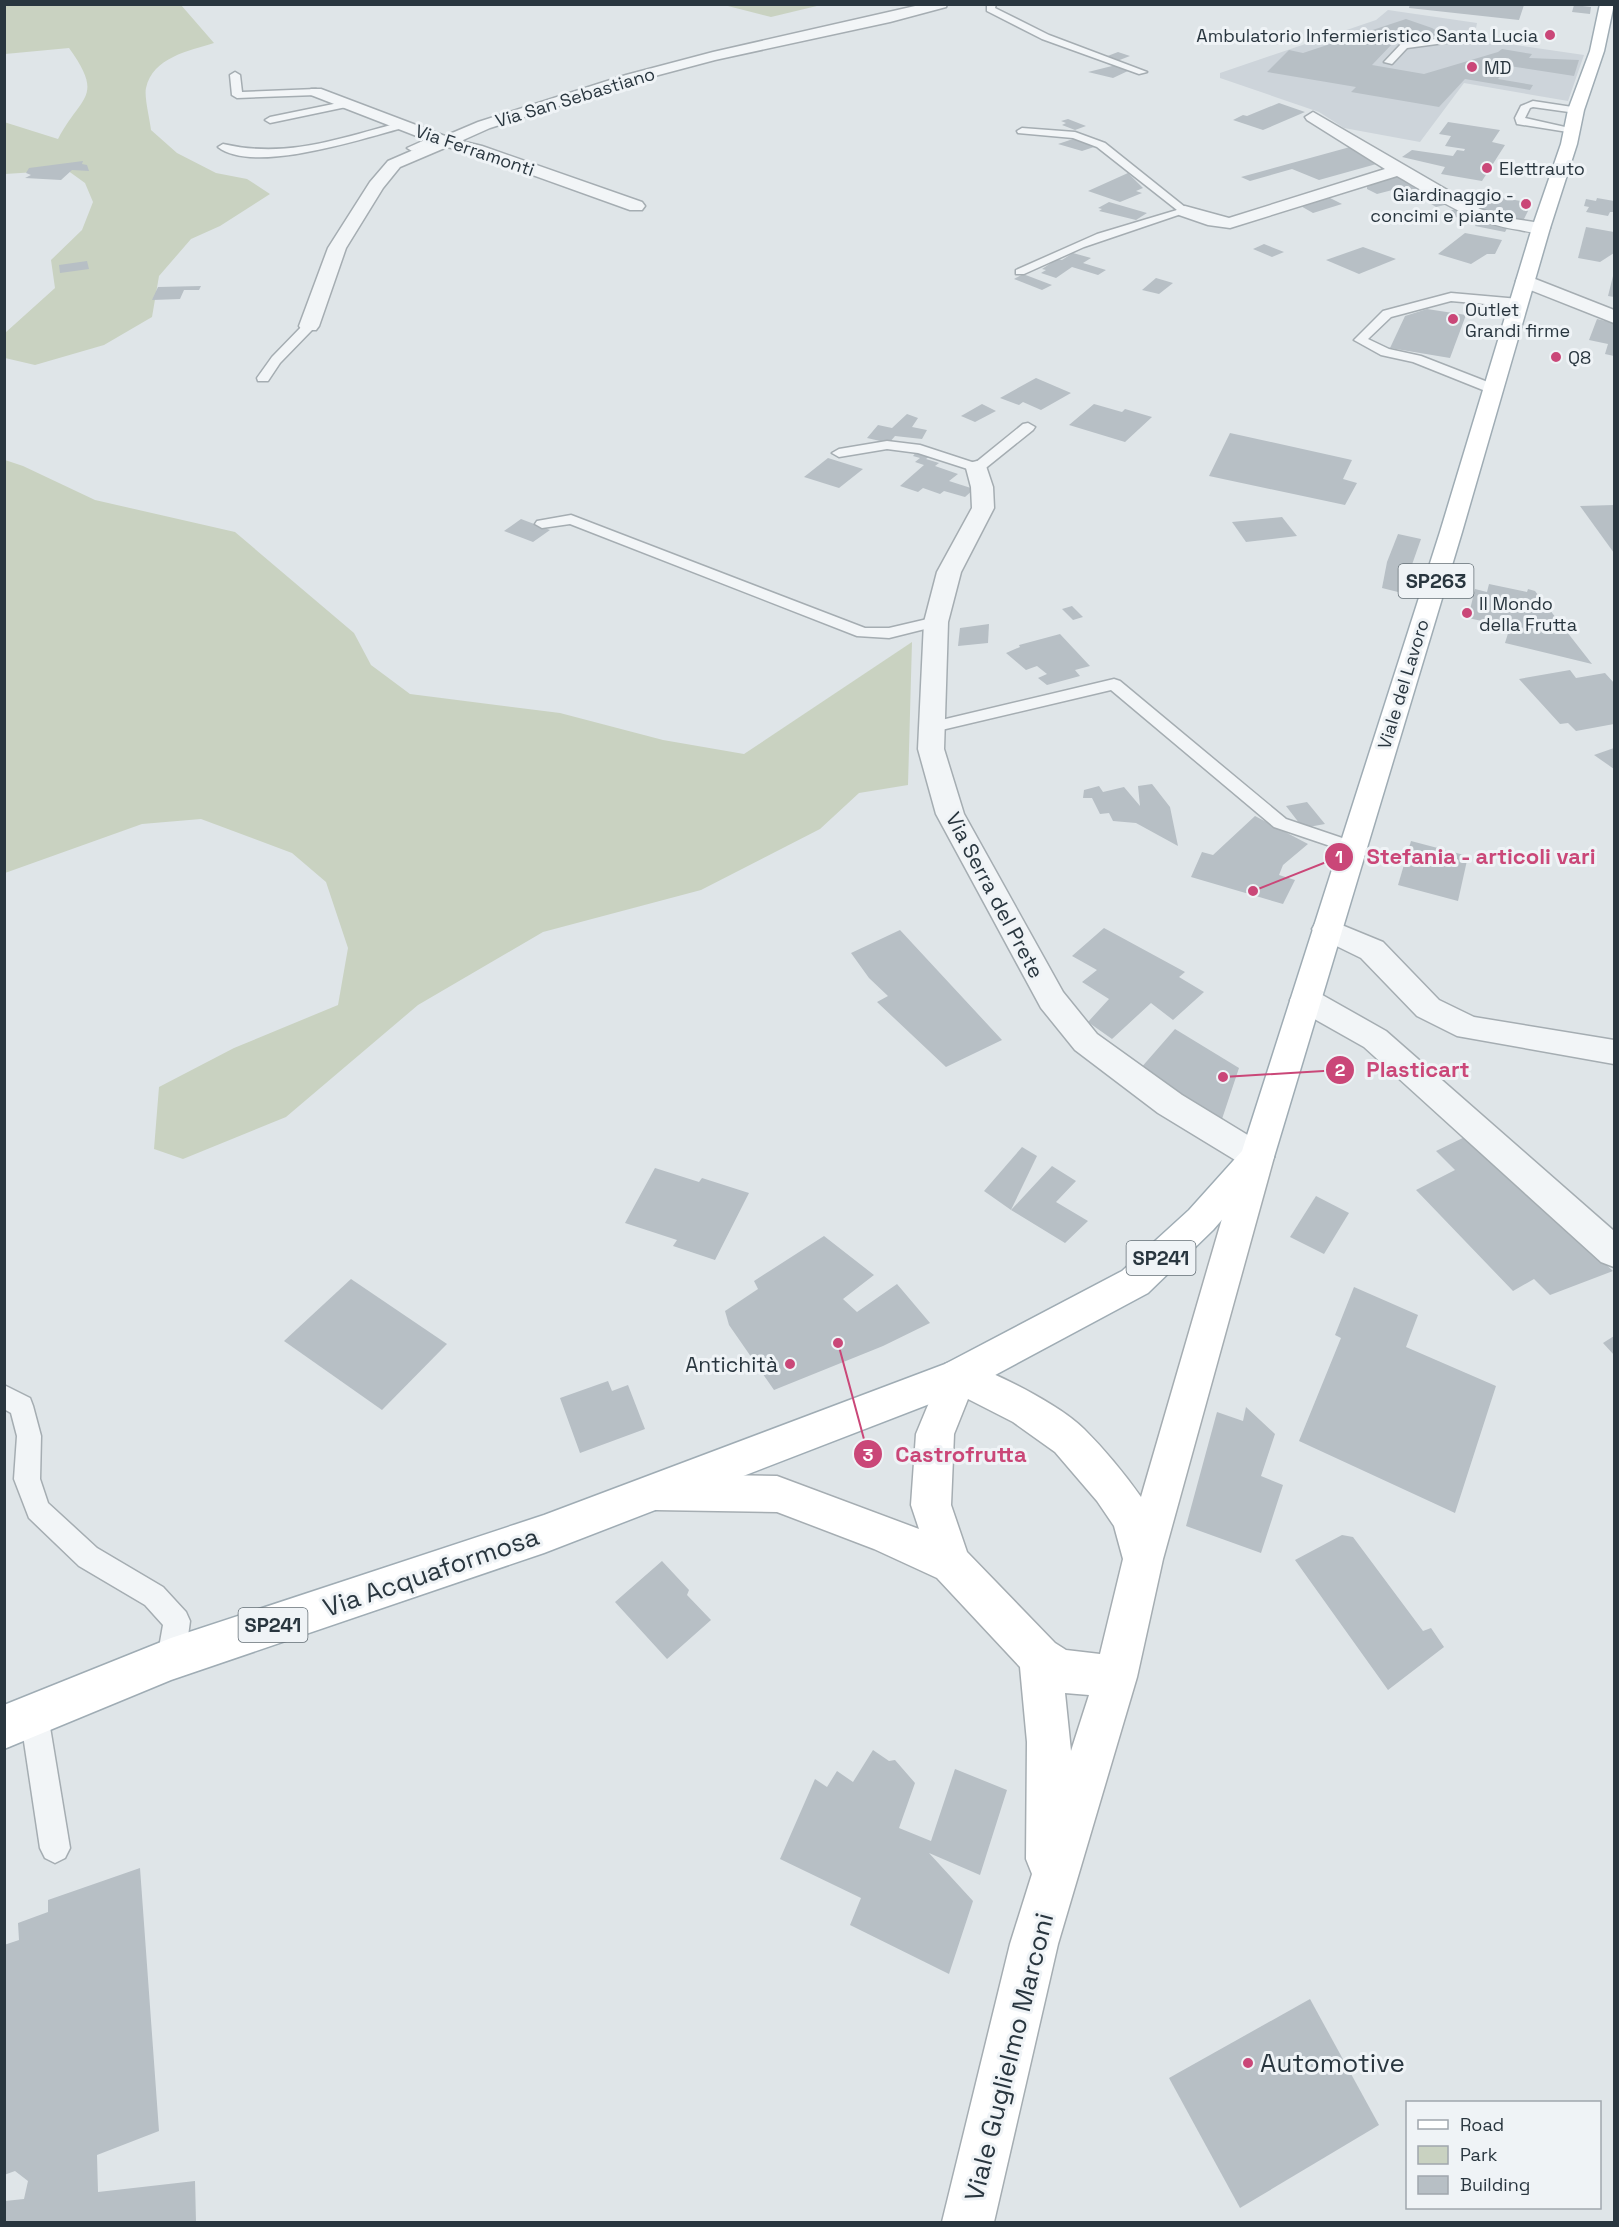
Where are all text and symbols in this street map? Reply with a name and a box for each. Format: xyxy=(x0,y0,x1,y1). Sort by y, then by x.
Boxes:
place label: Ambulatorio Infermieristico Santa Lucia xyxy=(1196,24,1538,47)
marker: Ambulatorio Infermieristico Santa Lucia xyxy=(1543,28,1557,42)
place label: MD xyxy=(1484,56,1512,79)
marker: MD xyxy=(1465,60,1479,74)
street label: Via San Sebastiano xyxy=(492,62,658,132)
street label: Via Ferramonti xyxy=(412,119,538,181)
place label: Elettrauto xyxy=(1499,157,1585,180)
marker: Elettrauto xyxy=(1480,161,1494,175)
place label: Giardinaggio - concimi e piante xyxy=(1370,183,1514,227)
marker: Giardinaggio - concimi e piante xyxy=(1519,197,1533,211)
place label: Outlet Grandi firme xyxy=(1465,298,1570,342)
marker: Outlet Grandi firme xyxy=(1446,312,1460,326)
place label: Q8 xyxy=(1568,346,1591,369)
marker: Q8 xyxy=(1549,350,1563,364)
road number: SP263 xyxy=(1398,564,1474,598)
place label: Il Mondo della Frutta xyxy=(1479,592,1577,636)
marker: Il Mondo della Frutta xyxy=(1460,606,1474,620)
street label: Viale del Lavoro xyxy=(1372,616,1434,752)
street label: Via Serra del Prete xyxy=(940,807,1050,983)
callout: Stefania - articoli vari xyxy=(1324,837,1609,877)
text: Stefania - articoli vari xyxy=(1366,842,1596,870)
text: 1 xyxy=(1335,845,1343,868)
callout: Plasticart xyxy=(1325,1050,1482,1090)
text: Plasticart xyxy=(1366,1055,1470,1083)
text: 2 xyxy=(1335,1058,1346,1081)
road number: SP241 xyxy=(1126,1241,1196,1275)
place label: Antichità xyxy=(685,1351,778,1378)
marker: Antichità xyxy=(783,1357,797,1371)
callout: Castrofrutta xyxy=(853,1434,1039,1474)
text: Castrofrutta xyxy=(895,1440,1027,1468)
text: 3 xyxy=(863,1443,874,1466)
street label: Via Acquaformosa xyxy=(319,1519,544,1625)
road number: SP241 xyxy=(238,1608,308,1642)
street label: Viale Guglielmo Marconi xyxy=(957,1909,1061,2205)
place label: Automotive xyxy=(1260,2046,1405,2080)
marker: Automotive xyxy=(1241,2056,1255,2070)
legend xyxy=(1406,2101,1601,2209)
text: Road xyxy=(1460,2113,1504,2136)
text: Park xyxy=(1460,2143,1498,2166)
text: Building xyxy=(1460,2173,1530,2196)

